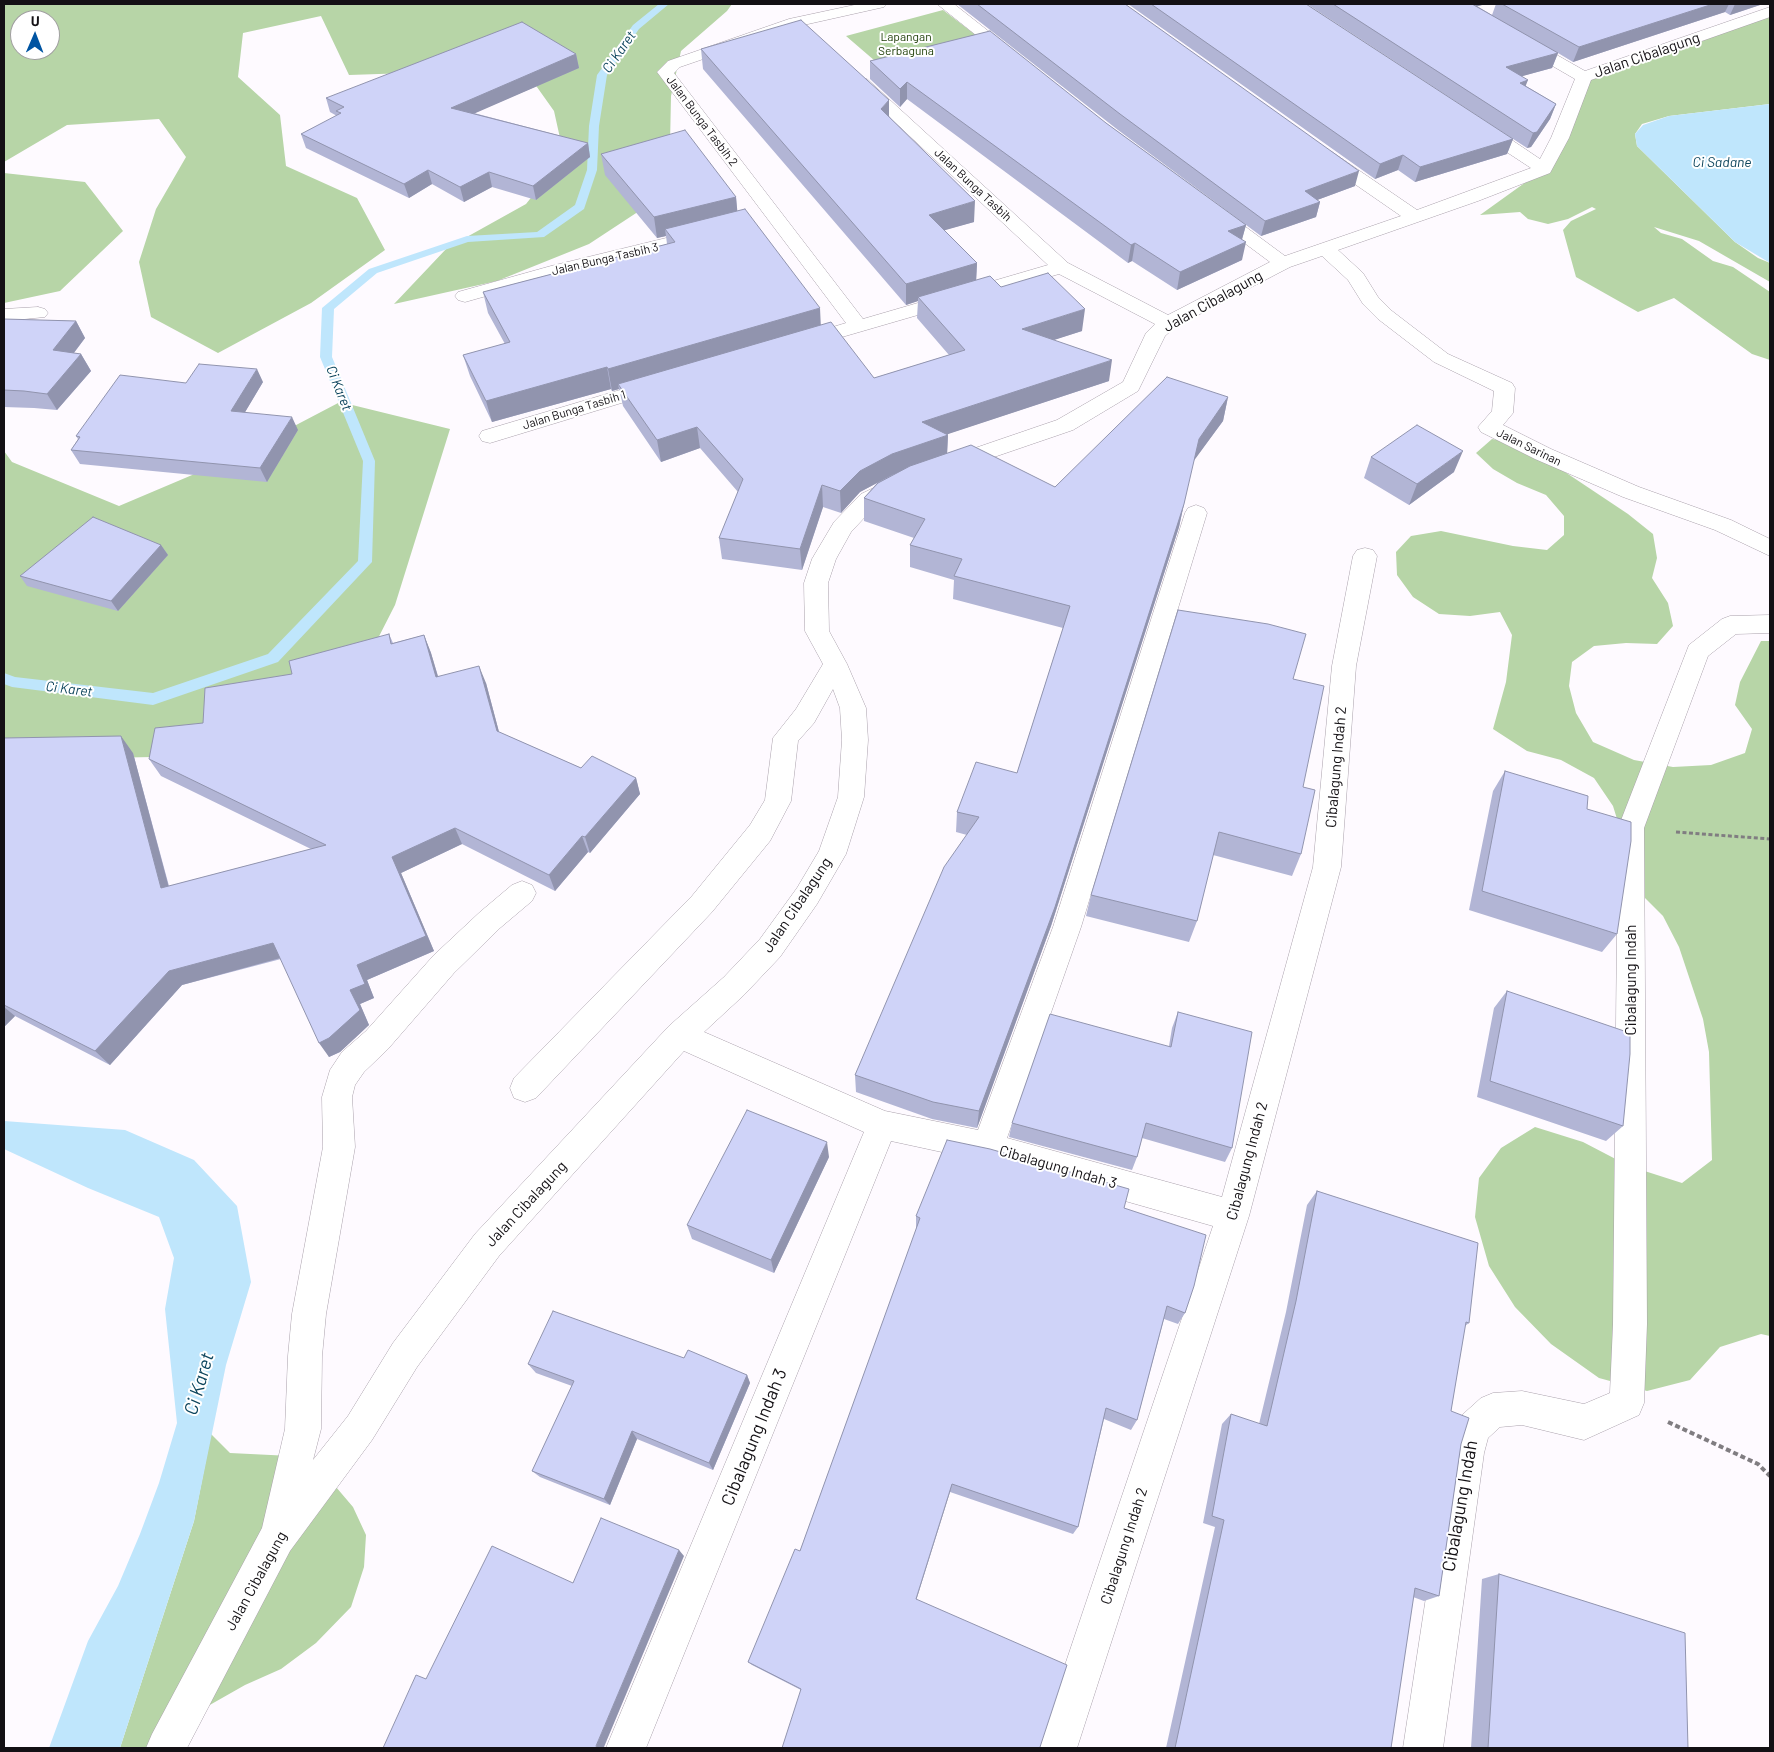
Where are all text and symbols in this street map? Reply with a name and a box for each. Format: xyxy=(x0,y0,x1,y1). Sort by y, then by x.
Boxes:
north arrow xyxy=(10,10,60,60)
text: U xyxy=(31,12,40,29)
water label: Ci Karet xyxy=(599,28,639,76)
street label: Jalan Cibalagung xyxy=(1592,28,1702,82)
park label: Lapangan Serbaguna xyxy=(878,30,934,58)
street label: Jalan Bunga Tasbih 2 xyxy=(663,73,741,169)
street label: Jalan Bunga Tasbih xyxy=(931,145,1015,225)
water label: Ci Sadane xyxy=(1692,154,1752,170)
street label: Jalan Bunga Tasbih 3 xyxy=(550,240,660,278)
street label: Jalan Cibalagung xyxy=(1160,266,1266,336)
water label: Ci Karet xyxy=(322,363,356,413)
street label: Jalan Bunga Tasbih 1 xyxy=(521,387,627,433)
street label: Jalan Sarinan xyxy=(1494,425,1564,469)
water label: Ci Karet xyxy=(45,678,93,700)
street label: Cibalagung Indah 2 xyxy=(1322,705,1350,829)
street label: Jalan Cibalagung xyxy=(759,854,835,956)
street label: Cibalagung Indah xyxy=(1622,925,1640,1035)
street label: Cibalagung Indah 2 xyxy=(1223,1100,1271,1222)
street label: Cibalagung Indah 3 xyxy=(997,1142,1119,1192)
street label: Jalan Cibalagung xyxy=(482,1157,570,1251)
water label: Ci Karet xyxy=(179,1350,219,1418)
street label: Cibalagung Indah 3 xyxy=(717,1365,791,1509)
street label: Cibalagung Indah xyxy=(1438,1439,1482,1573)
street label: Cibalagung Indah 2 xyxy=(1097,1485,1151,1607)
street label: Jalan Cibalagung xyxy=(221,1528,291,1634)

